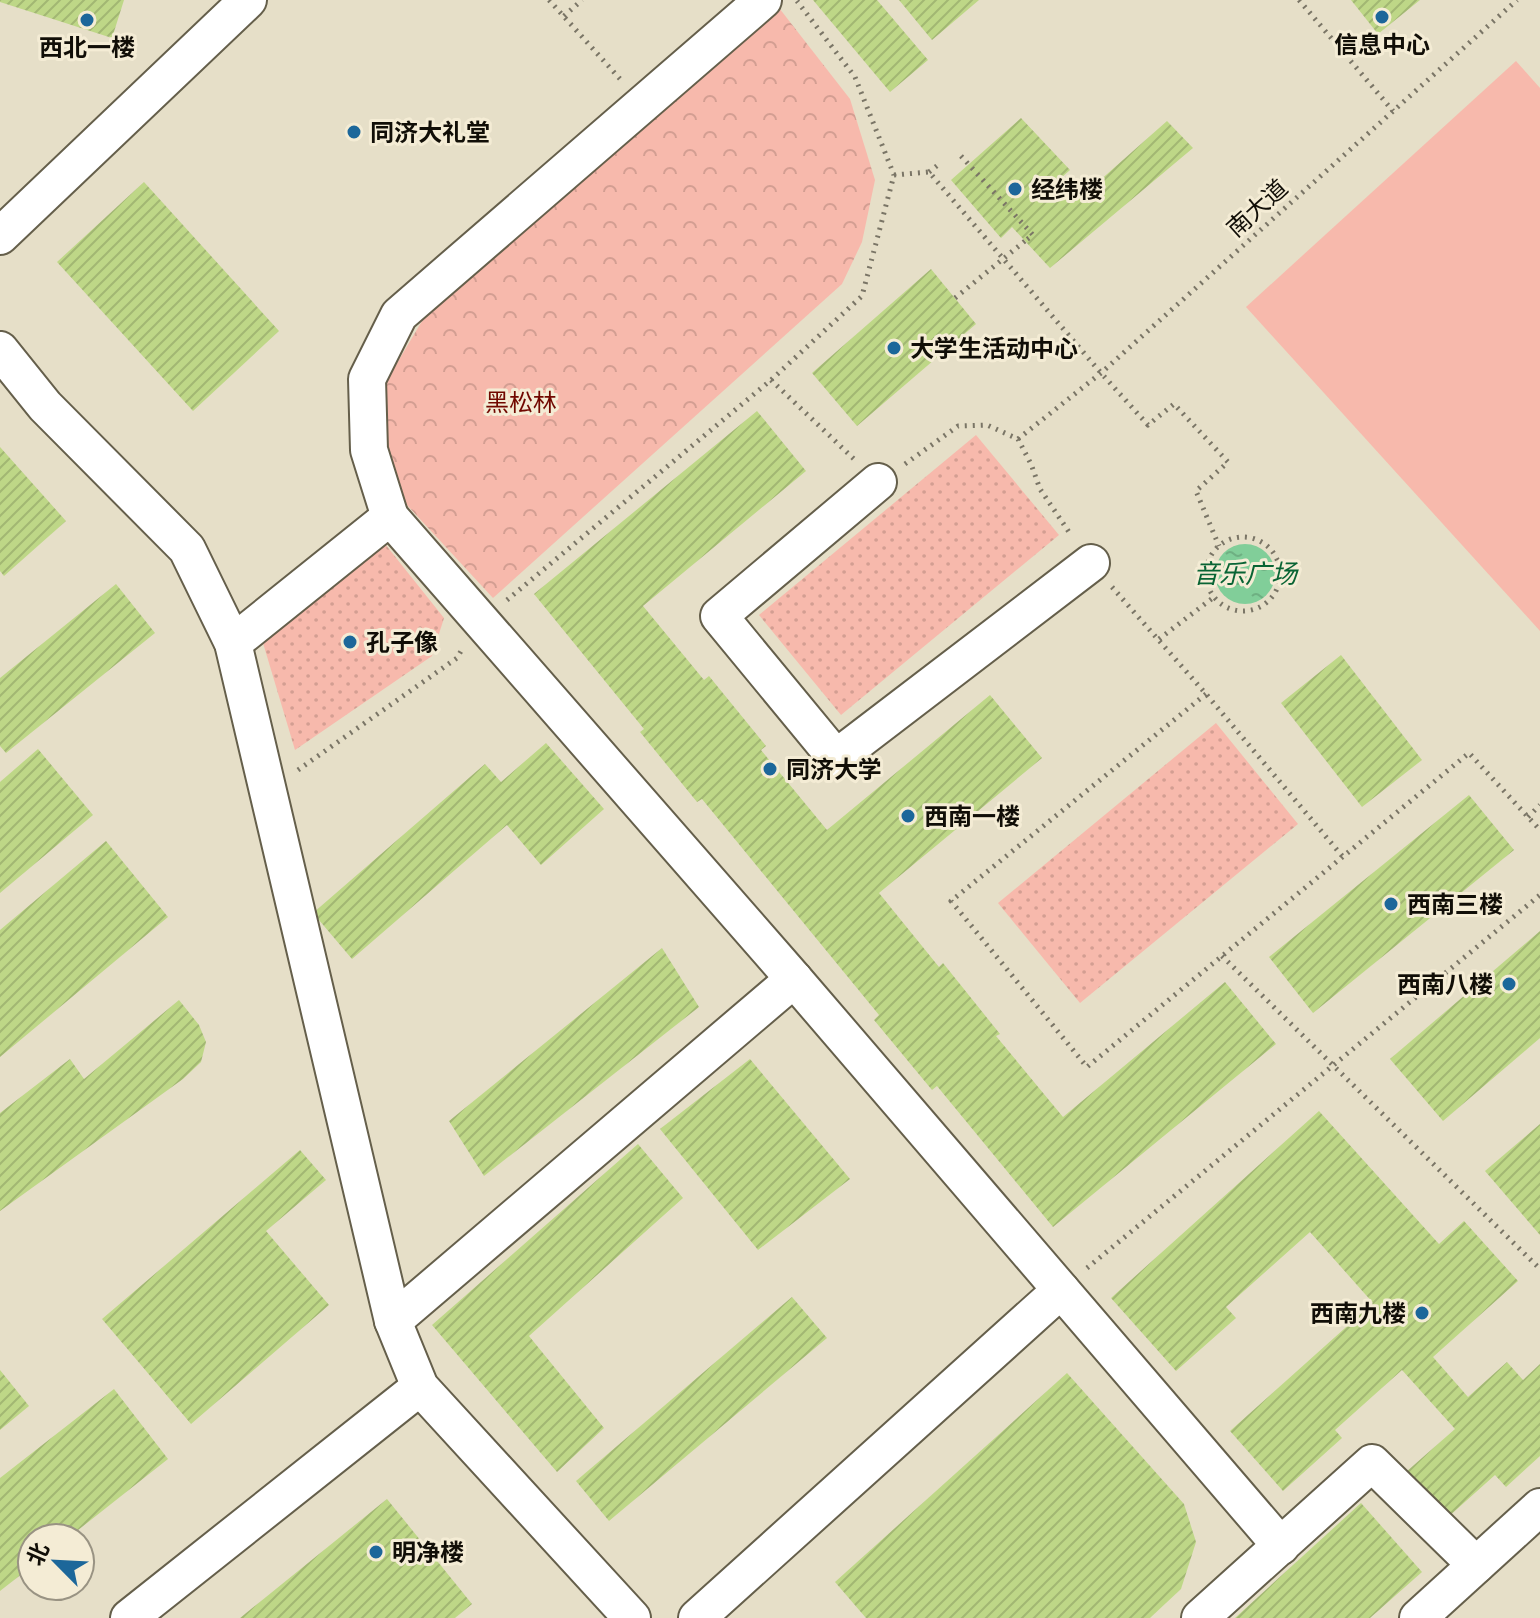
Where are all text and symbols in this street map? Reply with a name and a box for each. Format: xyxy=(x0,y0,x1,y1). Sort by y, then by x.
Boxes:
marker: 信息中心 xyxy=(1373,8,1391,26)
marker: 西北一楼 xyxy=(78,11,96,29)
place label: 信息中心 xyxy=(1334,31,1430,58)
place label: 西北一楼 xyxy=(39,34,135,61)
place label: 同济大礼堂 xyxy=(370,119,490,146)
marker: 同济大礼堂 xyxy=(345,123,363,141)
street label: 南大道 xyxy=(1221,174,1293,242)
place label: 经纬楼 xyxy=(1031,176,1103,203)
marker: 经纬楼 xyxy=(1006,180,1024,198)
place label: 大学生活动中心 xyxy=(910,335,1078,362)
marker: 大学生活动中心 xyxy=(885,339,903,357)
park label: 黑松林 xyxy=(485,389,557,416)
water label: 音乐广场 xyxy=(1193,559,1299,589)
place label: 孔子像 xyxy=(366,629,438,656)
marker: 孔子像 xyxy=(341,633,359,651)
place label: 同济大学 xyxy=(786,756,882,783)
marker: 同济大学 xyxy=(761,760,779,778)
place label: 西南一楼 xyxy=(924,803,1020,830)
marker: 西南一楼 xyxy=(899,807,917,825)
place label: 西南三楼 xyxy=(1407,891,1503,918)
marker: 西南三楼 xyxy=(1382,895,1400,913)
place label: 西南八楼 xyxy=(1397,971,1493,998)
marker: 西南八楼 xyxy=(1500,975,1518,993)
place label: 西南九楼 xyxy=(1310,1300,1406,1327)
marker: 西南九楼 xyxy=(1413,1304,1431,1322)
north arrow xyxy=(16,1522,96,1602)
text: 北 xyxy=(21,1539,54,1569)
place label: 明净楼 xyxy=(392,1539,464,1566)
marker: 明净楼 xyxy=(367,1543,385,1561)

